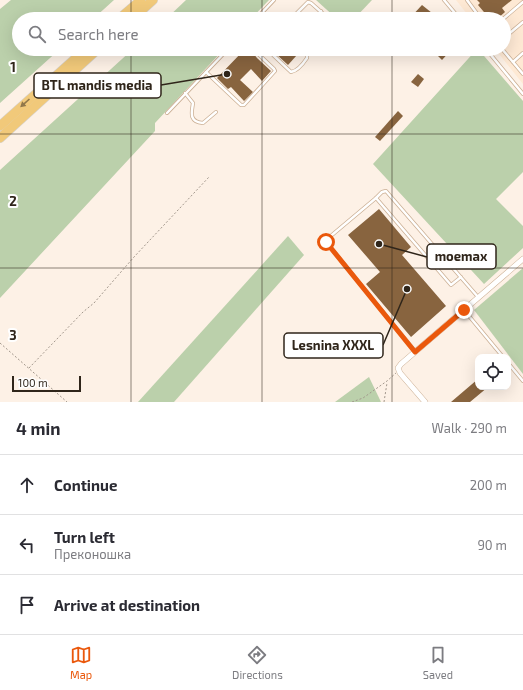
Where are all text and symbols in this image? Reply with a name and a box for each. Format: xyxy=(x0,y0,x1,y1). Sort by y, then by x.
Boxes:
search box xyxy=(12,12,511,56)
icon: search xyxy=(26,23,48,45)
text: Search here xyxy=(58,25,139,43)
text: 1 xyxy=(10,59,16,75)
callout: BTL mandis media xyxy=(34,73,161,98)
text: BTL mandis media xyxy=(42,77,152,93)
one-way arrow xyxy=(20,99,31,108)
text: 2 xyxy=(9,193,17,209)
route start xyxy=(317,233,335,251)
callout: moemax xyxy=(427,244,496,269)
text: moemax xyxy=(435,248,488,264)
route end xyxy=(455,301,473,319)
text: 3 xyxy=(9,327,17,343)
callout: Lesnina XXXL xyxy=(284,333,383,358)
text: Lesnina XXXL xyxy=(292,337,374,353)
map controls xyxy=(475,354,511,390)
button: locate xyxy=(475,354,511,390)
scale bar xyxy=(12,374,81,393)
text: 100 m xyxy=(18,376,48,389)
text: 4 min xyxy=(16,418,60,438)
text: Walk · 290 m xyxy=(432,420,507,436)
icon: ahead xyxy=(16,474,38,496)
text: Continue xyxy=(54,476,117,494)
text: 200 m xyxy=(470,477,507,493)
text: Turn left xyxy=(54,528,115,546)
icon: left xyxy=(16,534,38,556)
text: 90 m xyxy=(477,537,507,553)
text: Преконошка xyxy=(54,546,131,562)
icon: arrive xyxy=(16,594,38,616)
text: Arrive at destination xyxy=(54,596,200,614)
tab: Map xyxy=(70,644,92,681)
tab: Directions xyxy=(232,644,283,681)
tab: Saved xyxy=(423,644,453,681)

